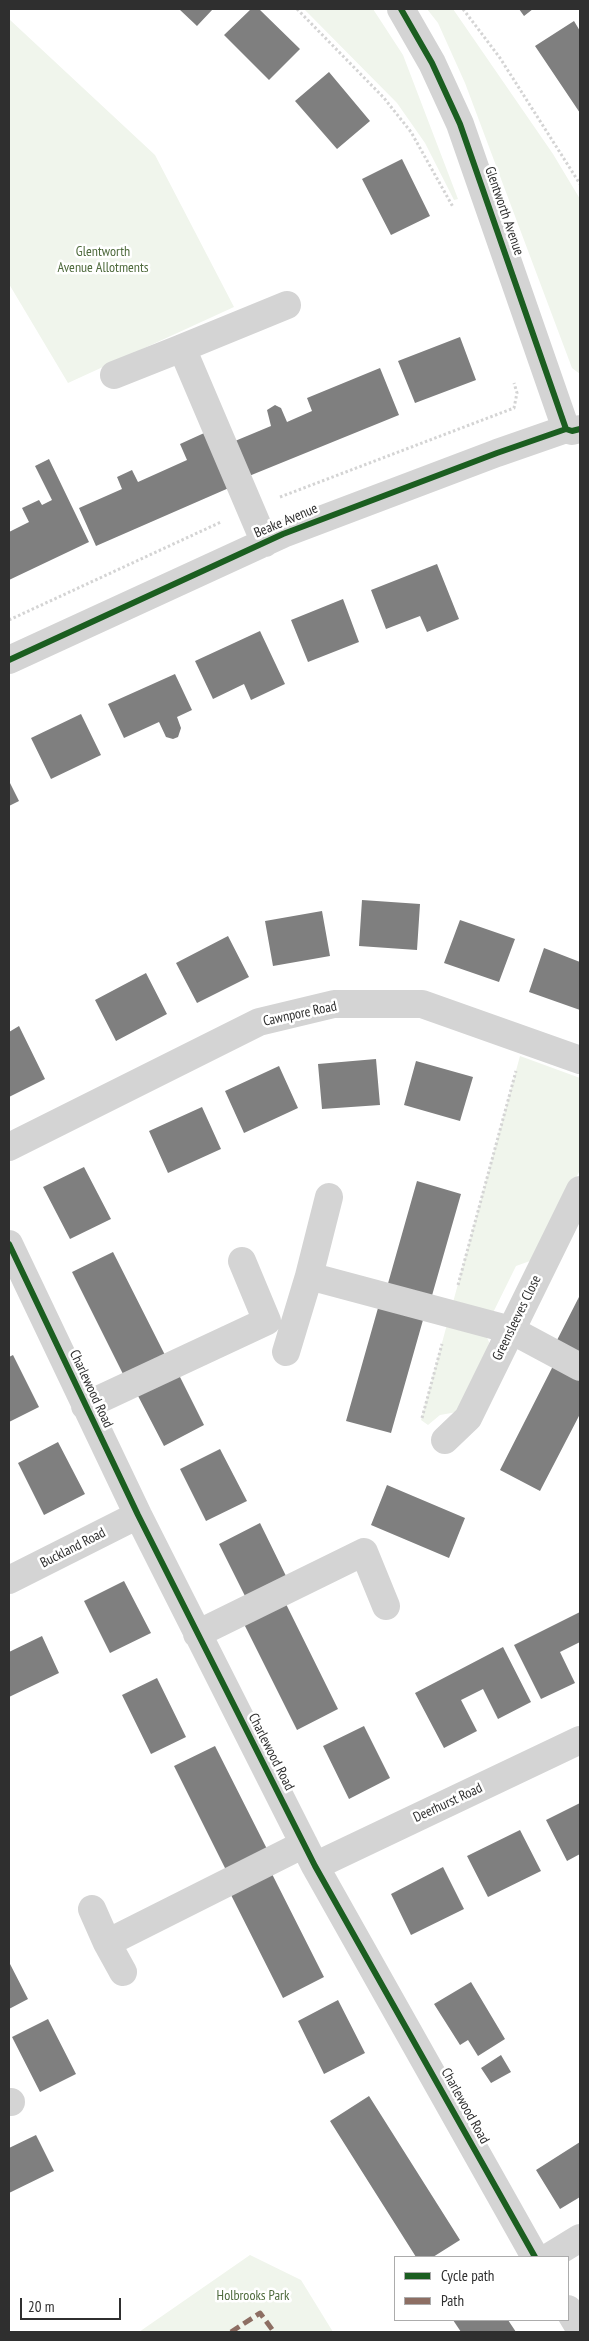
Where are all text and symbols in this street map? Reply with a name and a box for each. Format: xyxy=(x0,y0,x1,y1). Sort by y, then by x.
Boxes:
street label: Glentworth Avenue xyxy=(481,164,527,258)
park label: Glentworth Avenue Allotments xyxy=(57,244,149,276)
street label: Beake Avenue xyxy=(252,500,320,542)
street label: Cawnpore Road xyxy=(262,998,338,1030)
street label: Greensleeves Close xyxy=(489,1273,545,1363)
street label: Charlewood Road xyxy=(66,1347,116,1431)
street label: Buckland Road xyxy=(38,1524,108,1572)
street label: Charlewood Road xyxy=(244,1711,298,1793)
street label: Deerhurst Road xyxy=(411,1780,485,1826)
street label: Charlewood Road xyxy=(437,2065,493,2147)
legend xyxy=(394,2256,569,2321)
text: Cycle path xyxy=(441,2266,494,2285)
scale bar xyxy=(22,2288,124,2320)
park label: Holbrooks Park xyxy=(217,2288,289,2304)
text: Path xyxy=(441,2291,464,2310)
text: 20 m xyxy=(28,2297,54,2316)

